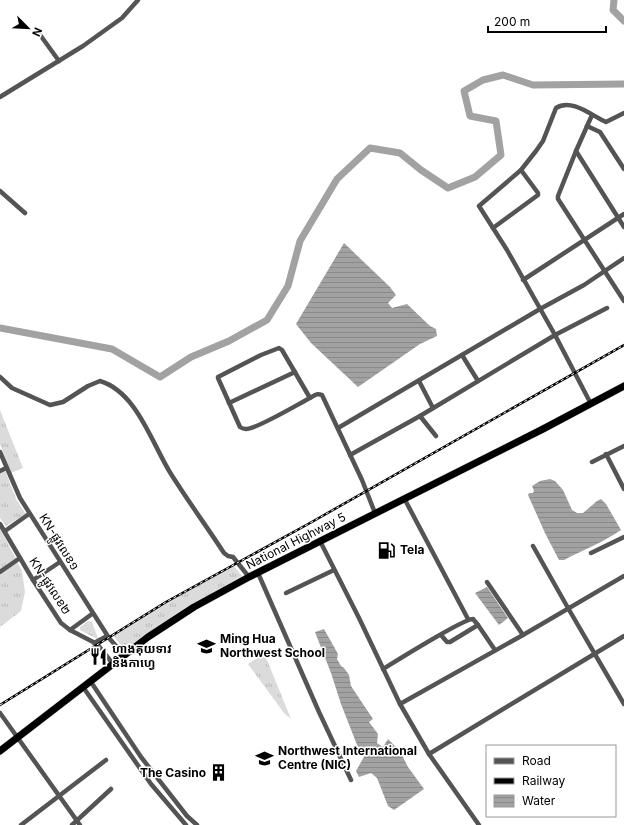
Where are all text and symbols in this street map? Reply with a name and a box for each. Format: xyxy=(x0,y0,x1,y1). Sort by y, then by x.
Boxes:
north arrow xyxy=(8,8,48,48)
scale bar xyxy=(488,8,606,34)
text: 200 m xyxy=(494,14,530,29)
text: N xyxy=(29,25,45,39)
street label: National Highway 5 xyxy=(243,509,348,572)
street label: KN-ផ្លូវលេខ១ xyxy=(33,511,83,575)
fuel station icon: Tela xyxy=(377,540,397,560)
place label: Tela xyxy=(400,542,424,557)
street label: KN-ផ្លូវលេខ២ xyxy=(23,554,75,619)
place label: Ming Hua Northwest School xyxy=(220,631,325,660)
school or university icon: Ming Hua Northwest School xyxy=(197,636,217,656)
place label: ហាងគុយទាវ និងកាហ្វេ xyxy=(112,641,172,670)
restaurant icon: ហាងគុយទាវ និងកាហ្វេ xyxy=(89,646,109,666)
place label: Northwest International Centre (NIC) xyxy=(278,743,417,772)
legend xyxy=(486,745,616,817)
school or university icon: Northwest International Centre (NIC) xyxy=(255,748,275,768)
text: Road xyxy=(522,753,551,768)
building icon: The Casino xyxy=(209,763,229,783)
place label: The Casino xyxy=(140,765,206,780)
text: Railway xyxy=(522,773,566,788)
text: Water xyxy=(522,793,556,808)

